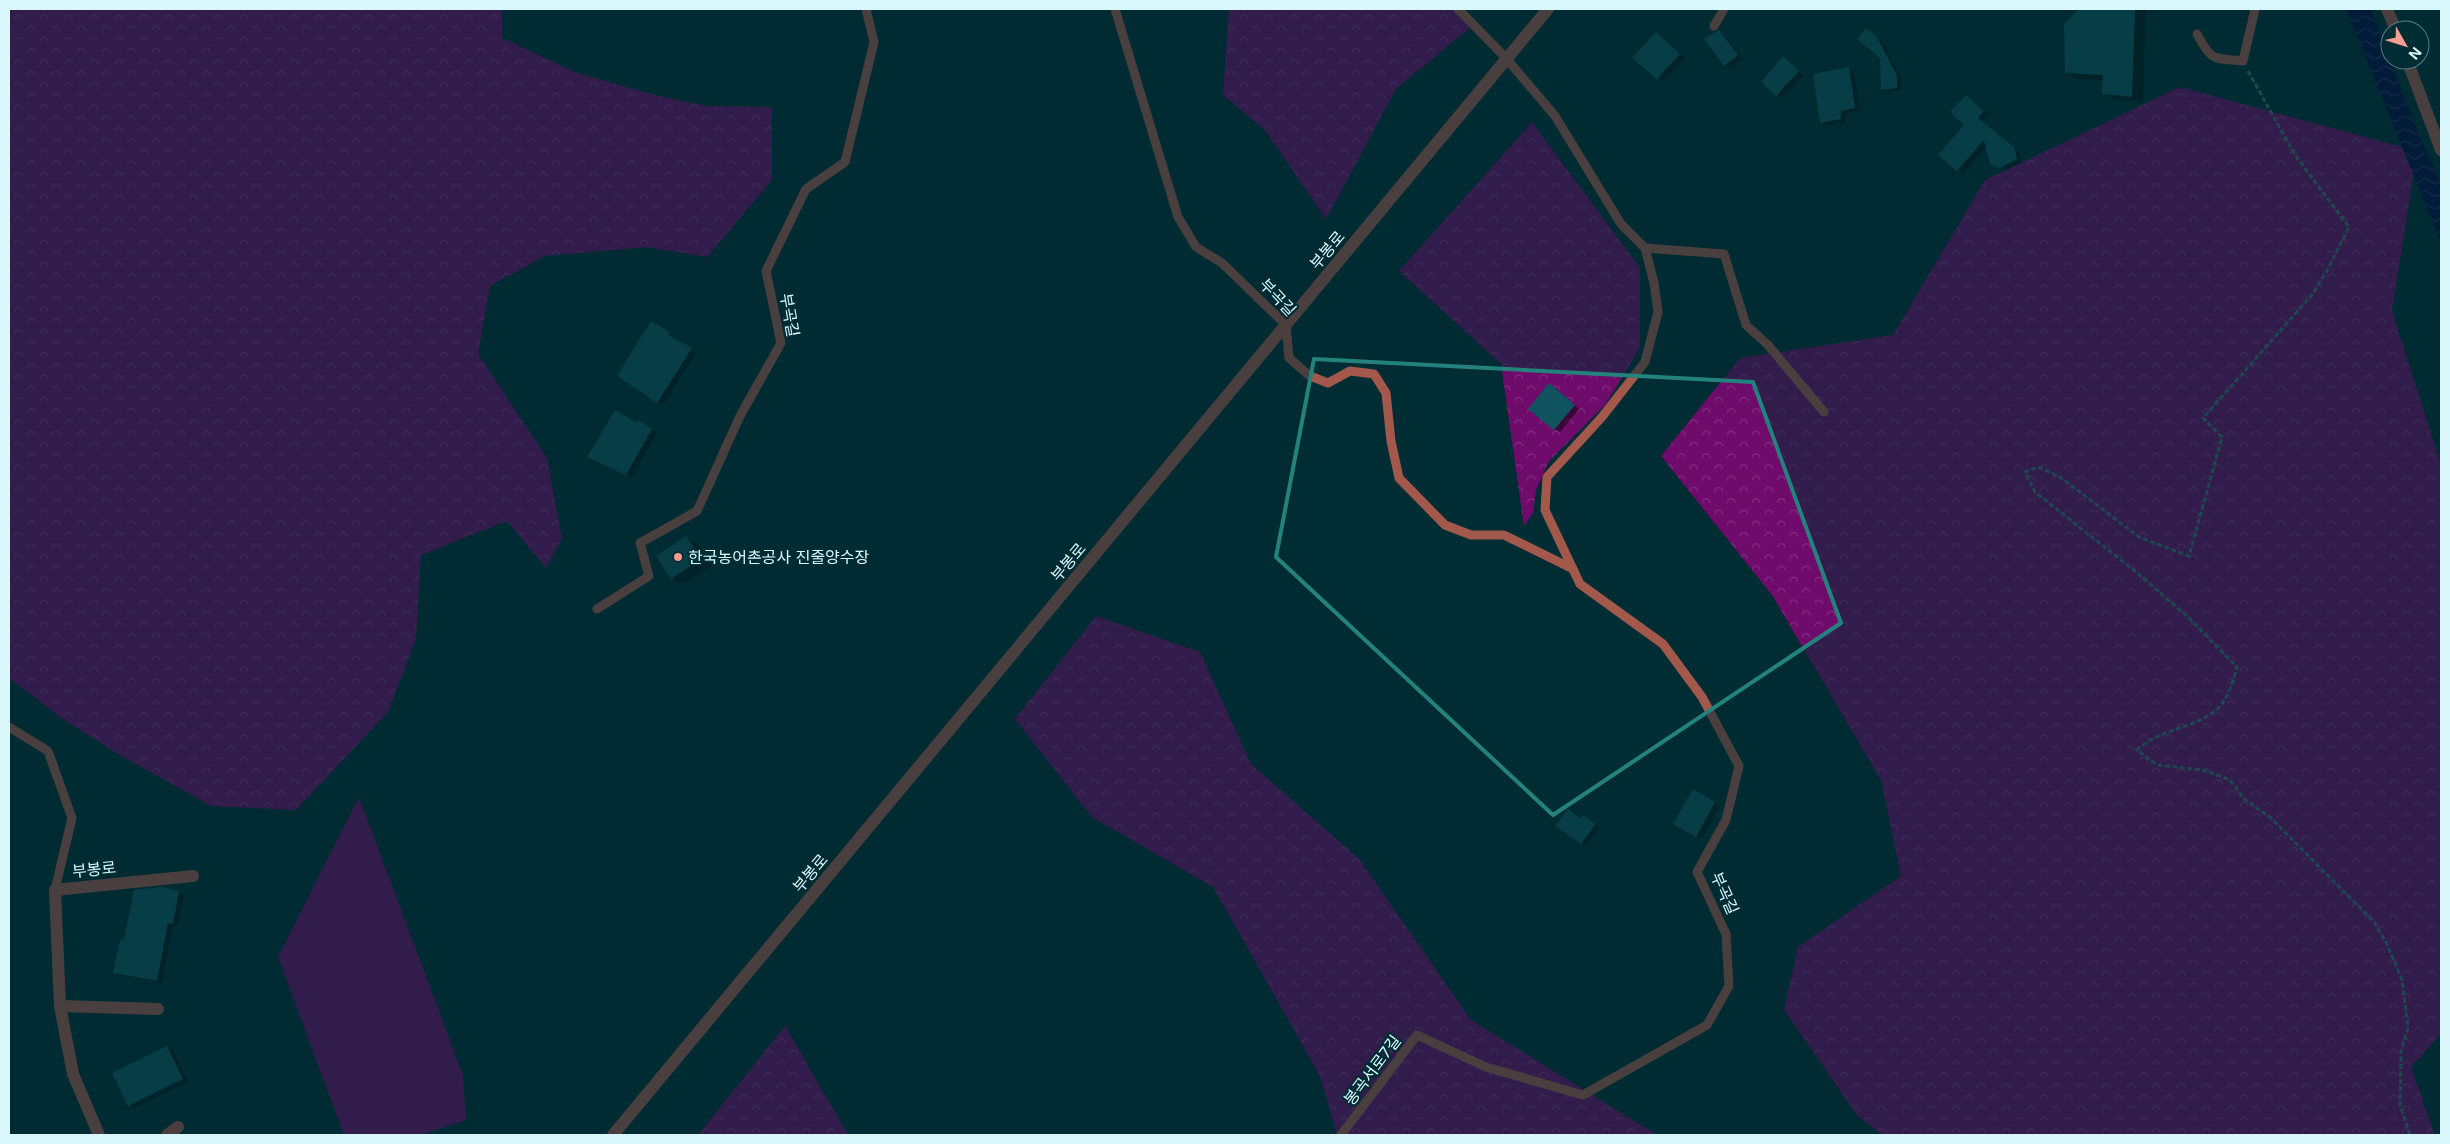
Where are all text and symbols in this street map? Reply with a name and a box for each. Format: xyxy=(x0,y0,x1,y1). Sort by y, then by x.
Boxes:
north arrow xyxy=(2380,20,2430,70)
text: N xyxy=(2406,44,2425,63)
street label: 부봉로 xyxy=(1305,226,1349,273)
street label: 부곡길 xyxy=(1256,274,1300,320)
street label: 부곡길 xyxy=(776,292,804,338)
street label: 부봉로 xyxy=(1046,538,1090,585)
place label: 한국농어촌공사 진줄양수장 xyxy=(688,547,869,567)
marker: 한국농어촌공사 진줄양수장 xyxy=(672,551,684,563)
street label: 부봉로 xyxy=(788,849,832,896)
street label: 부봉로 xyxy=(71,857,117,881)
street label: 부곡길 xyxy=(1707,869,1743,917)
street label: 봉곡서로7길 xyxy=(1339,1031,1405,1109)

